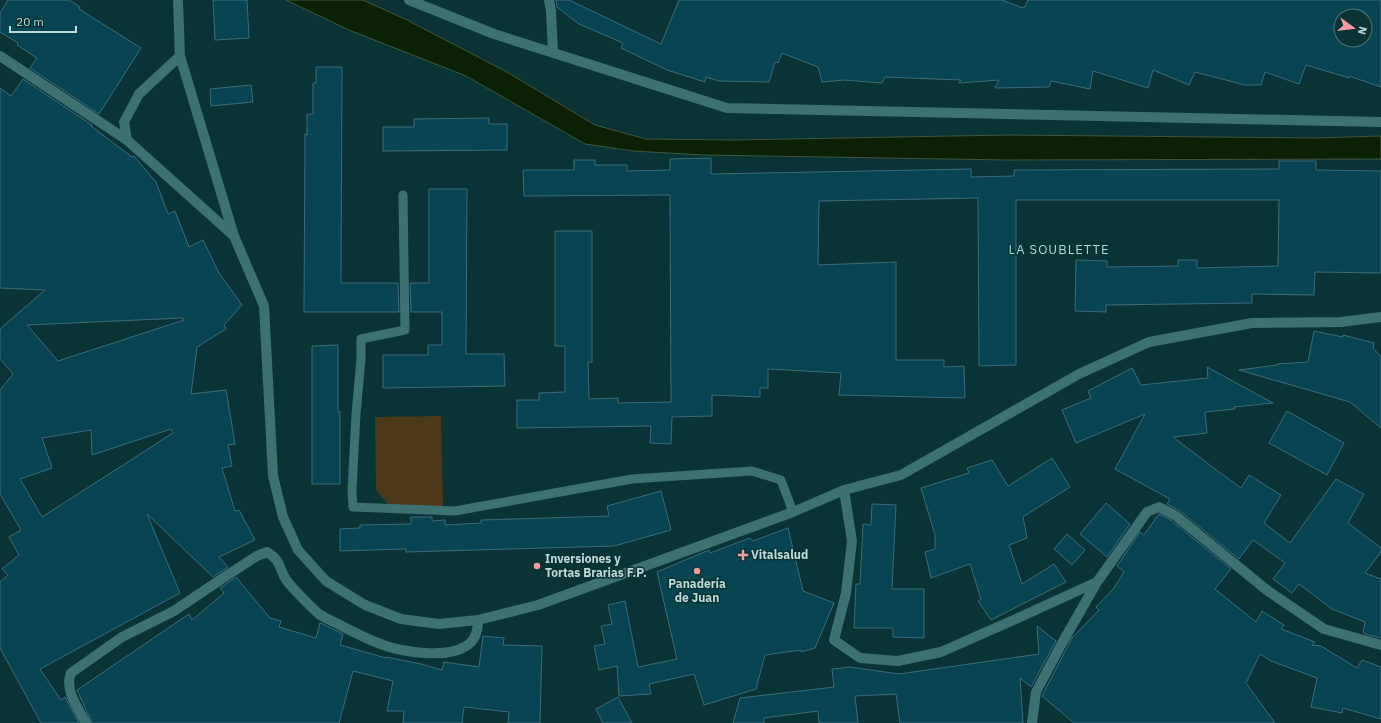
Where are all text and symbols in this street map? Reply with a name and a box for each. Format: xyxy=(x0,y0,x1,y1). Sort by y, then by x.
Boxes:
scale bar xyxy=(10,8,76,34)
north arrow xyxy=(1333,8,1373,48)
text: 20 m xyxy=(16,14,44,29)
text: N xyxy=(1355,25,1370,36)
district label: LA SOUBLETTE xyxy=(1008,241,1110,258)
place label: Vitalsalud xyxy=(751,547,808,562)
marker: Vitalsalud xyxy=(738,550,748,560)
place label: Inversiones y Tortas Brarias F.P. xyxy=(545,551,647,580)
marker: Inversiones y Tortas Brarias F.P. xyxy=(532,561,542,571)
marker: Panadería de Juan xyxy=(692,566,702,576)
place label: Panadería de Juan xyxy=(668,576,726,605)

